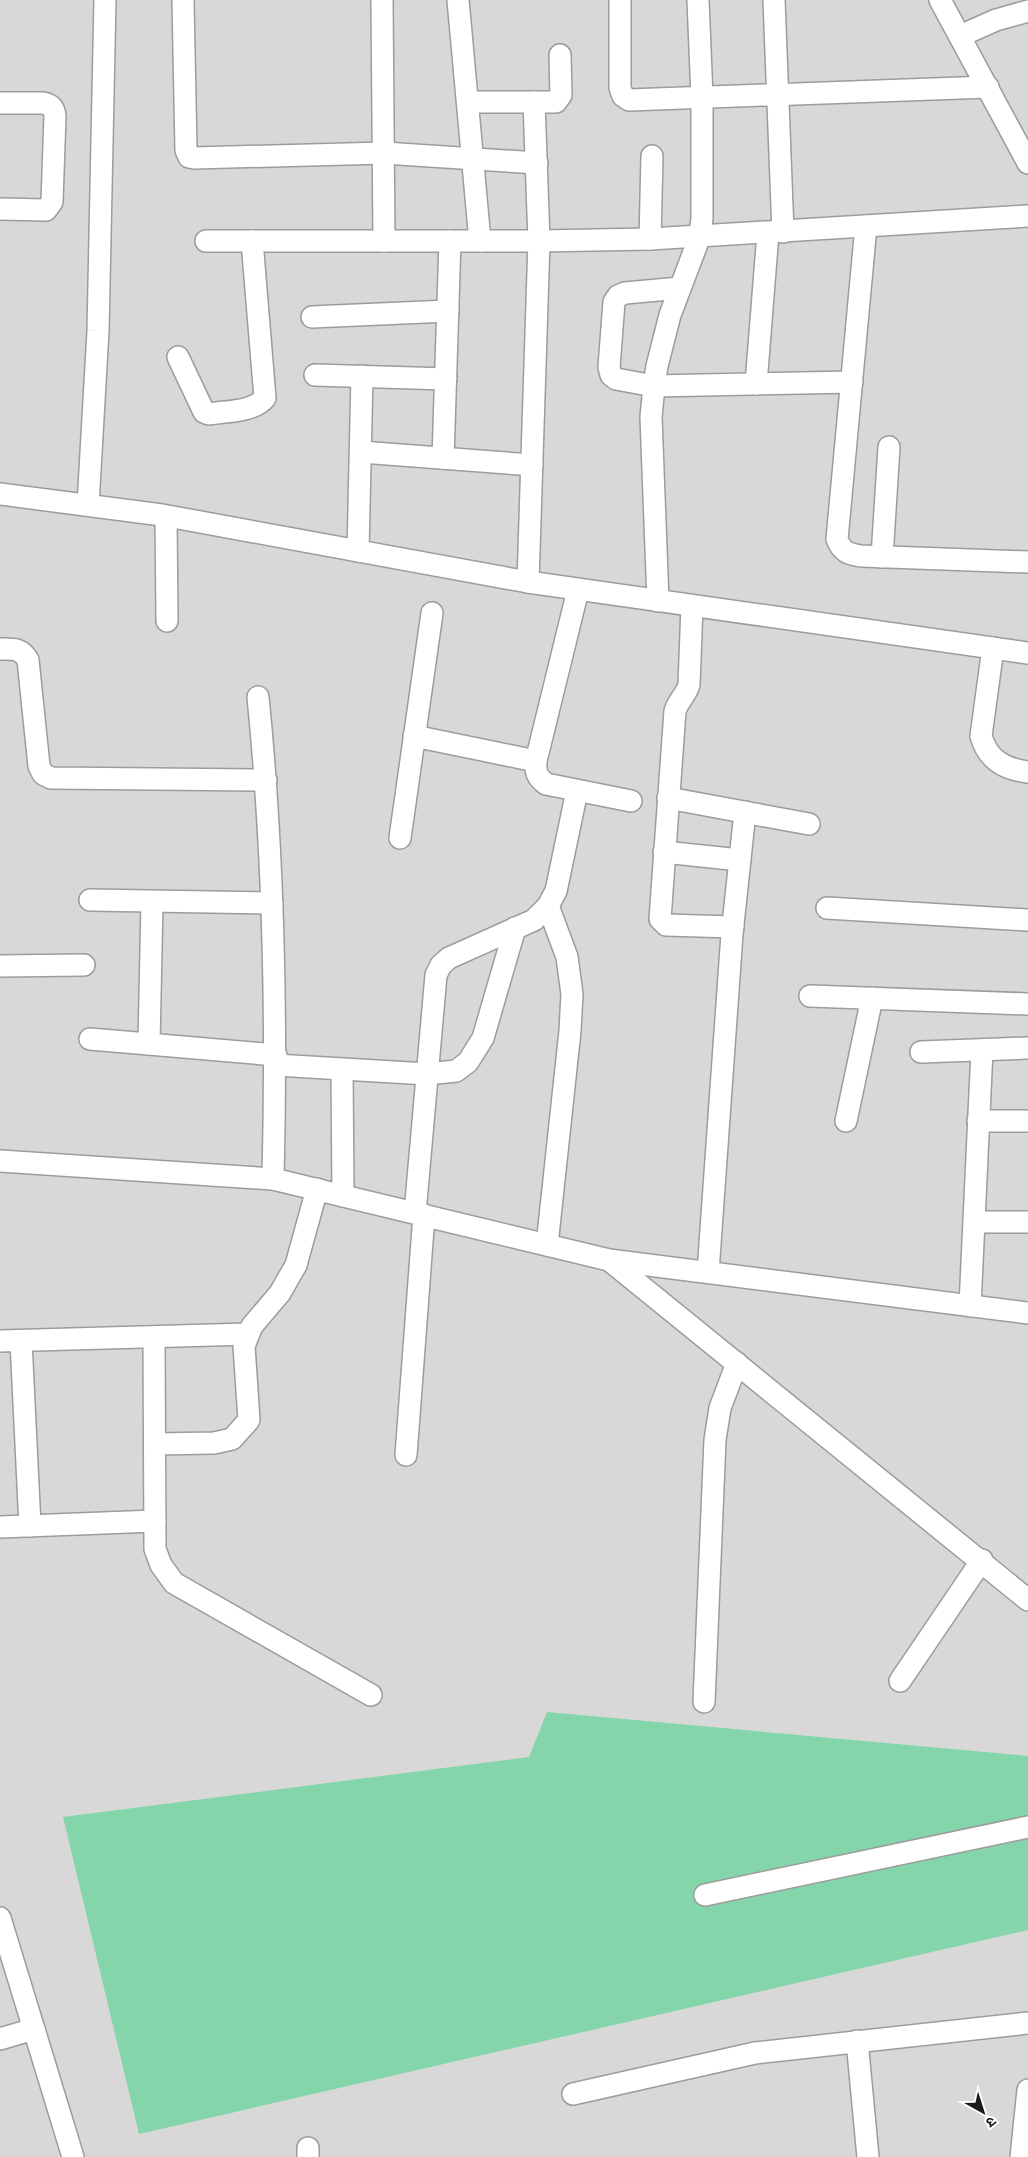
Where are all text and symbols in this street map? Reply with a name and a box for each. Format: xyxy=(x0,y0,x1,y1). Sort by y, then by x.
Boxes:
north arrow xyxy=(958,2087,1008,2137)
text: उ xyxy=(982,2113,999,2131)

